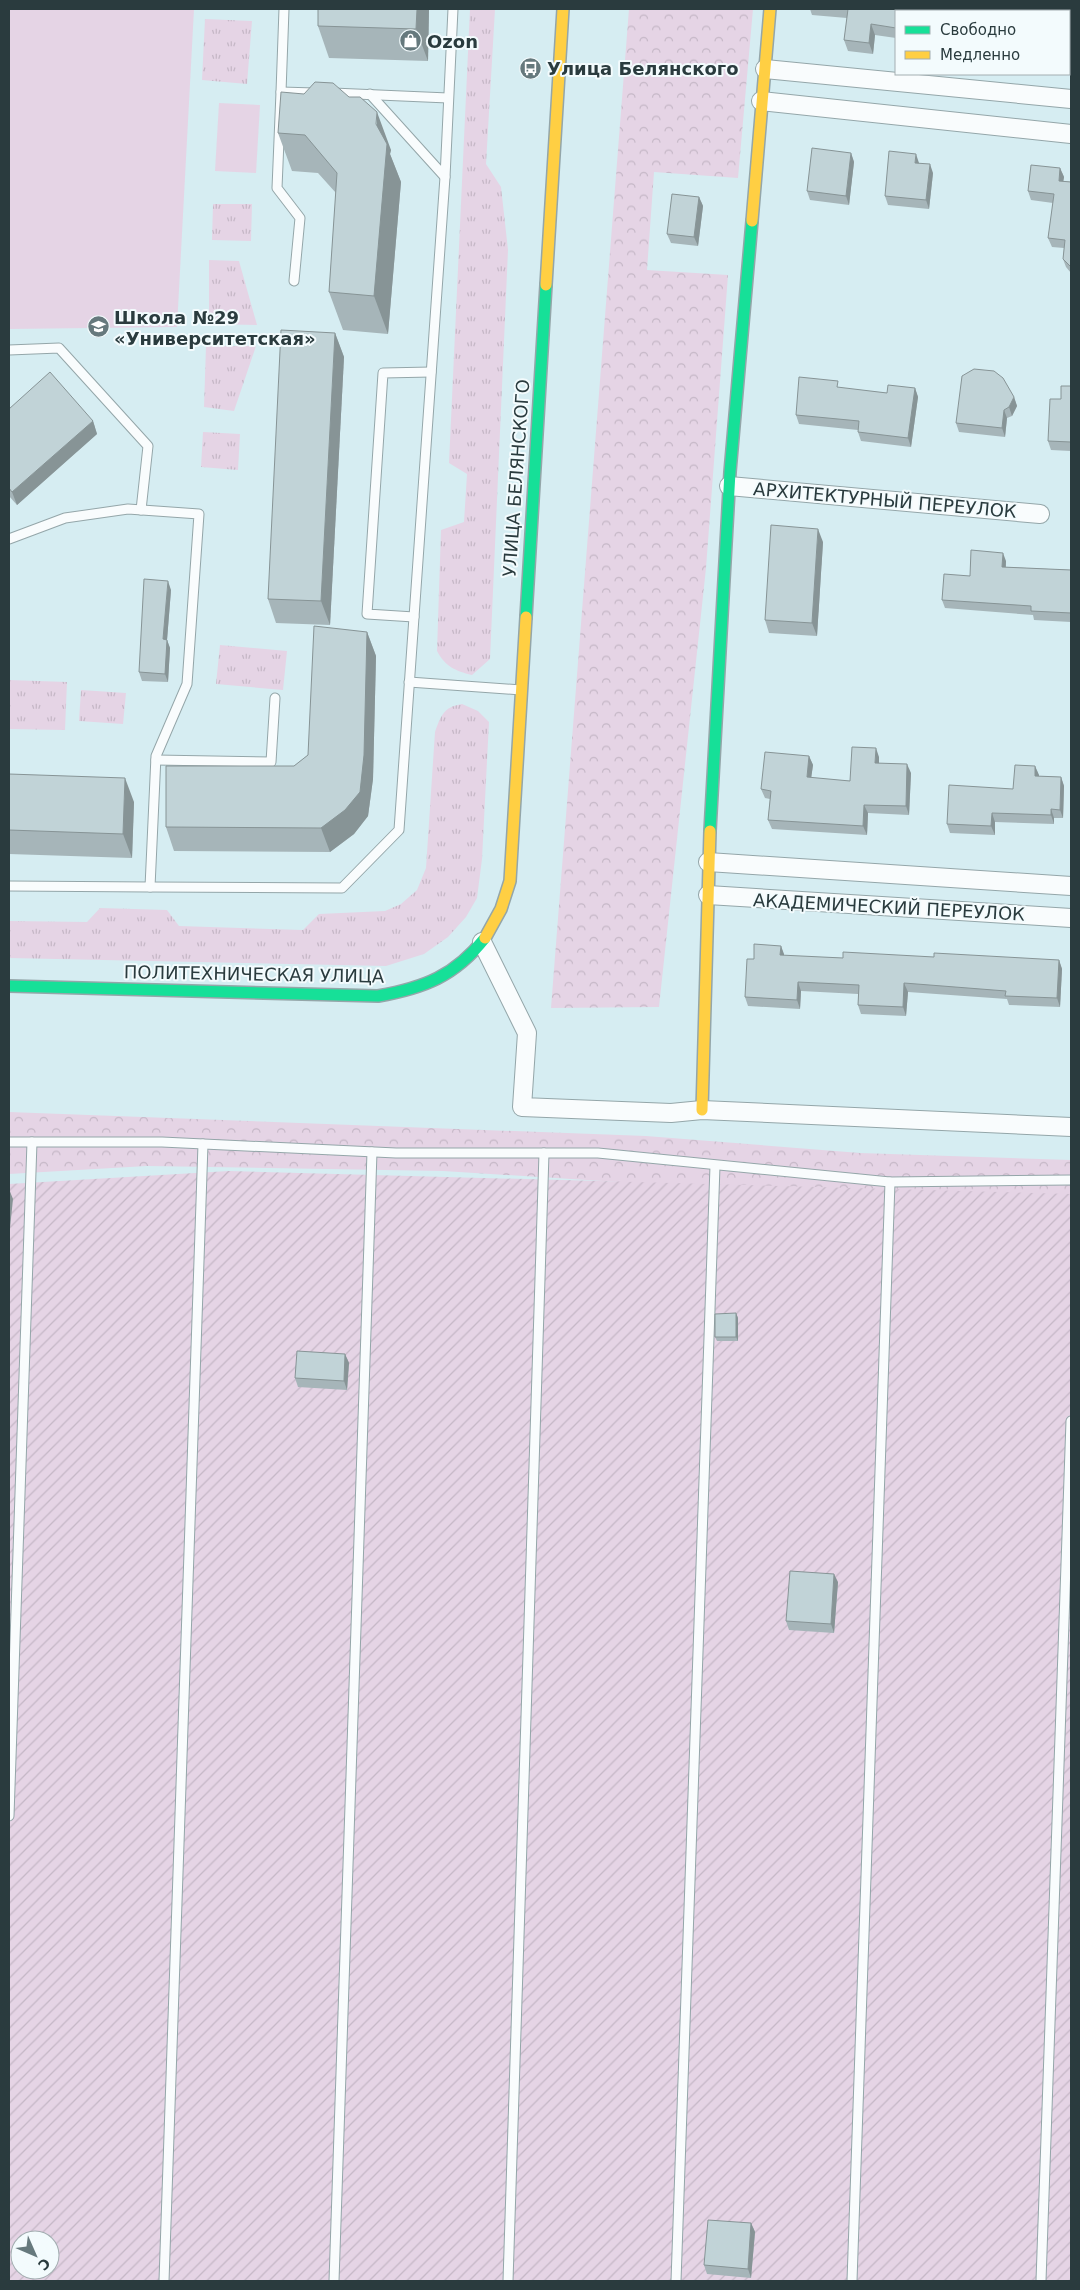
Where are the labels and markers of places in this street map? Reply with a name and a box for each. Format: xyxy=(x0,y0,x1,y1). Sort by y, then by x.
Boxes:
shop icon: Ozon xyxy=(399,29,423,53)
place label: Ozon xyxy=(427,31,478,52)
bus stop icon: Улица Белянского xyxy=(519,56,543,80)
place label: Улица Белянского xyxy=(547,58,739,79)
place label: Школа №29 «Университетская» xyxy=(114,307,316,349)
school or university icon: Школа №29 «Университетская» xyxy=(86,315,110,339)

